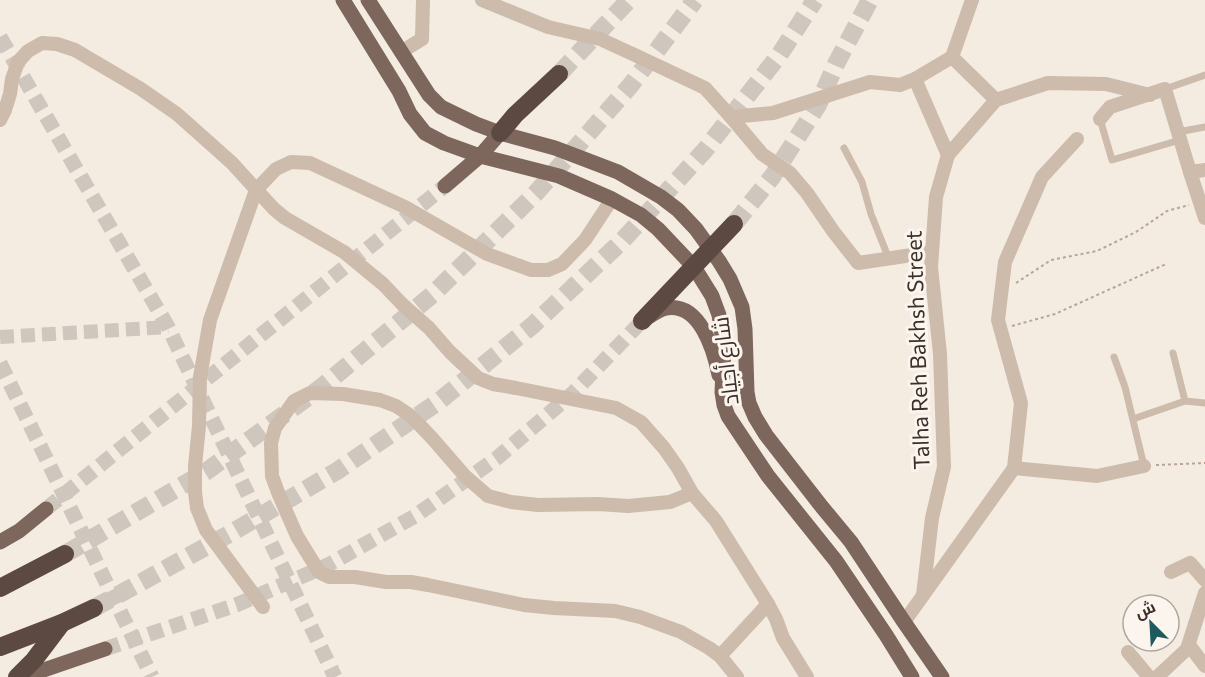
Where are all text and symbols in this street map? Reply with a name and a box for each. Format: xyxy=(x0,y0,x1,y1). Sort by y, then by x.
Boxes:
street label: Talha Reh Bakhsh Street xyxy=(899,230,935,470)
street label: شارع أجياد xyxy=(706,315,746,407)
north arrow xyxy=(1121,593,1181,653)
text: ش xyxy=(1131,596,1158,623)

